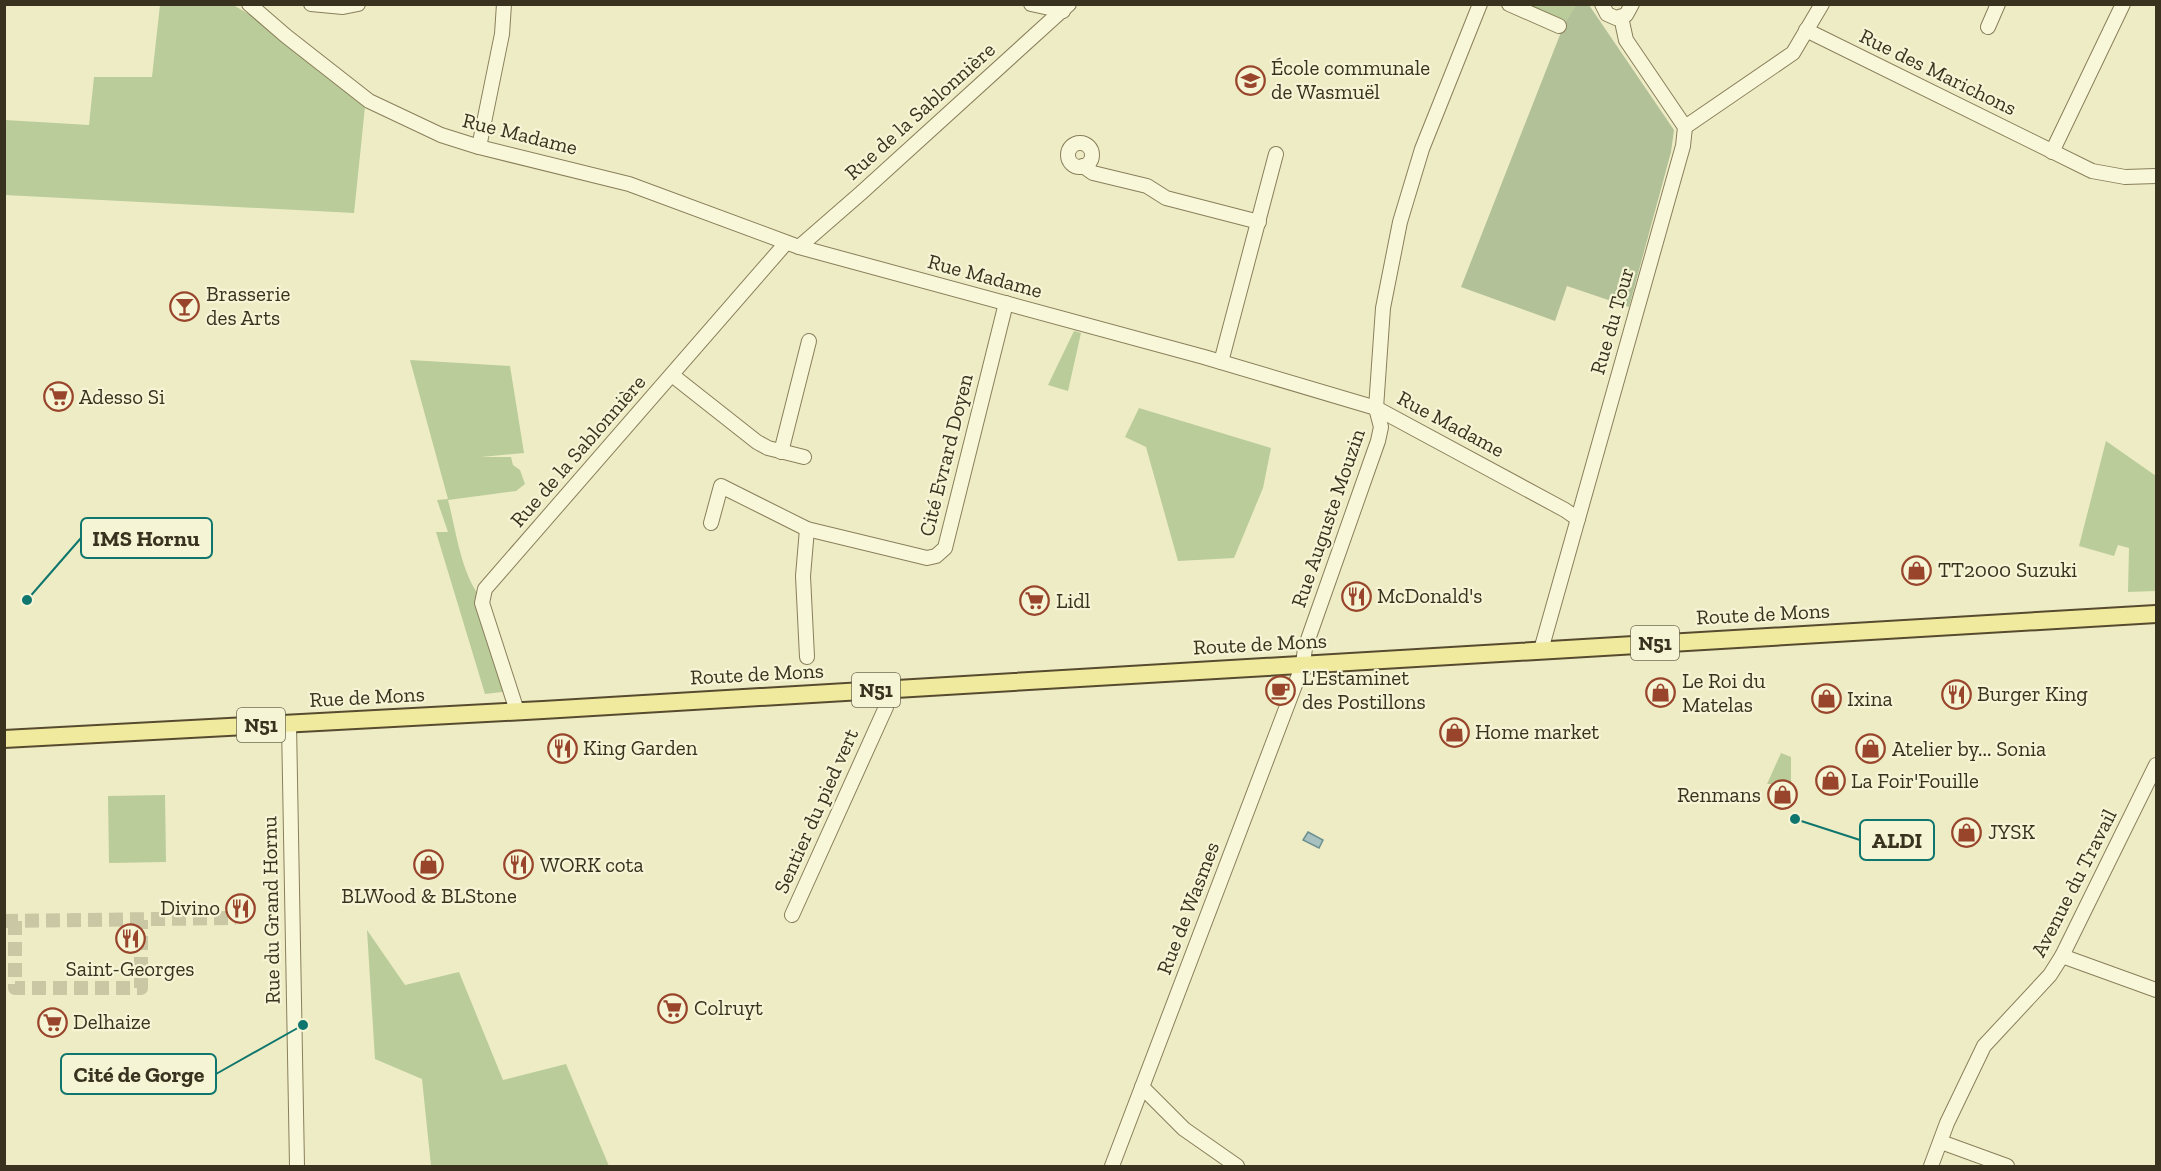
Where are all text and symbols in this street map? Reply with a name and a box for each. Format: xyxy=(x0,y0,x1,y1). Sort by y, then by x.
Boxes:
street label: Rue des Marichons xyxy=(1856,23,2021,120)
street label: Rue de la Sablonnière xyxy=(839,37,1000,185)
place label: École communale de Wasmuël xyxy=(1271,55,1430,104)
school or university icon: École communale de Wasmuël xyxy=(1234,64,1266,96)
street label: Rue Madame xyxy=(460,107,580,160)
street label: Rue Madame xyxy=(925,248,1045,303)
street label: Rue du Tour xyxy=(1584,264,1639,377)
place label: Brasserie des Arts xyxy=(206,281,291,330)
bar icon: Brasserie des Arts xyxy=(169,290,201,322)
street label: Rue de la Sablonnière xyxy=(505,369,651,532)
street label: Cité Evrard Doyen xyxy=(913,371,978,539)
supermarket icon: Adesso Si xyxy=(42,381,74,413)
place label: Adesso Si xyxy=(79,384,165,409)
street label: Rue Madame xyxy=(1393,385,1509,462)
street label: Rue Auguste Mouzin xyxy=(1285,425,1370,610)
callout: IMS Hornu xyxy=(81,518,212,558)
text: IMS Hornu xyxy=(92,525,200,552)
shop icon: TT2000 Suzuki xyxy=(1901,554,1933,586)
place label: TT2000 Suzuki xyxy=(1938,557,2077,582)
restaurant icon: McDonald's xyxy=(1340,580,1372,612)
place label: McDonald's xyxy=(1377,583,1482,608)
supermarket icon: Lidl xyxy=(1019,585,1051,617)
place label: Lidl xyxy=(1056,588,1091,613)
street label: Route de Mons xyxy=(1695,598,1830,629)
road number: N51 xyxy=(1631,626,1679,660)
street label: Route de Mons xyxy=(1192,628,1327,659)
street label: Route de Mons xyxy=(689,658,824,689)
place label: L'Estaminet des Postillons xyxy=(1302,665,1426,714)
place label: Le Roi du Matelas xyxy=(1682,668,1766,717)
road number: N51 xyxy=(852,673,900,707)
cafe icon: L'Estaminet des Postillons xyxy=(1265,674,1297,706)
shop icon: Le Roi du Matelas xyxy=(1645,677,1677,709)
restaurant icon: Burger King xyxy=(1940,678,1972,710)
street label: Rue de Mons xyxy=(309,681,425,712)
place label: Burger King xyxy=(1977,681,2088,706)
shop icon: Ixina xyxy=(1810,683,1842,715)
place label: Ixina xyxy=(1847,686,1893,711)
road number: N51 xyxy=(237,708,285,742)
shop icon: Home market xyxy=(1438,716,1470,748)
place label: Home market xyxy=(1475,719,1599,744)
street label: Sentier du pied vert xyxy=(768,724,863,897)
restaurant icon: King Garden xyxy=(546,732,578,764)
shop icon: Atelier by... Sonia xyxy=(1855,733,1887,765)
place label: King Garden xyxy=(583,735,698,760)
place label: Atelier by... Sonia xyxy=(1892,736,2046,761)
shop icon: La Foir'Fouille xyxy=(1814,765,1846,797)
place label: La Foir'Fouille xyxy=(1851,768,1979,793)
shop icon: Renmans xyxy=(1766,779,1798,811)
place label: Renmans xyxy=(1677,782,1761,807)
street label: Avenue du Travail xyxy=(2026,804,2122,961)
street label: Rue du Grand Hornu xyxy=(256,816,285,1004)
shop icon: JYSK xyxy=(1951,816,1983,848)
place label: JYSK xyxy=(1988,819,2035,844)
callout: ALDI xyxy=(1860,820,1934,860)
text: ALDI xyxy=(1872,827,1922,854)
street label: Rue de Wasmes xyxy=(1151,838,1224,978)
shop icon: BLWood & BLStone xyxy=(413,849,445,881)
restaurant icon: WORK cota xyxy=(503,849,535,881)
place label: WORK cota xyxy=(540,852,644,877)
place label: BLWood & BLStone xyxy=(341,883,517,908)
restaurant icon: Divino xyxy=(225,892,257,924)
place label: Divino xyxy=(160,895,220,920)
restaurant icon: Saint-Georges xyxy=(114,922,146,954)
place label: Saint-Georges xyxy=(66,956,194,981)
supermarket icon: Colruyt xyxy=(657,992,689,1024)
place label: Colruyt xyxy=(694,995,763,1020)
supermarket icon: Delhaize xyxy=(36,1006,68,1038)
place label: Delhaize xyxy=(73,1009,151,1034)
callout: Cité de Gorge xyxy=(61,1054,216,1094)
text: Cité de Gorge xyxy=(74,1061,205,1088)

